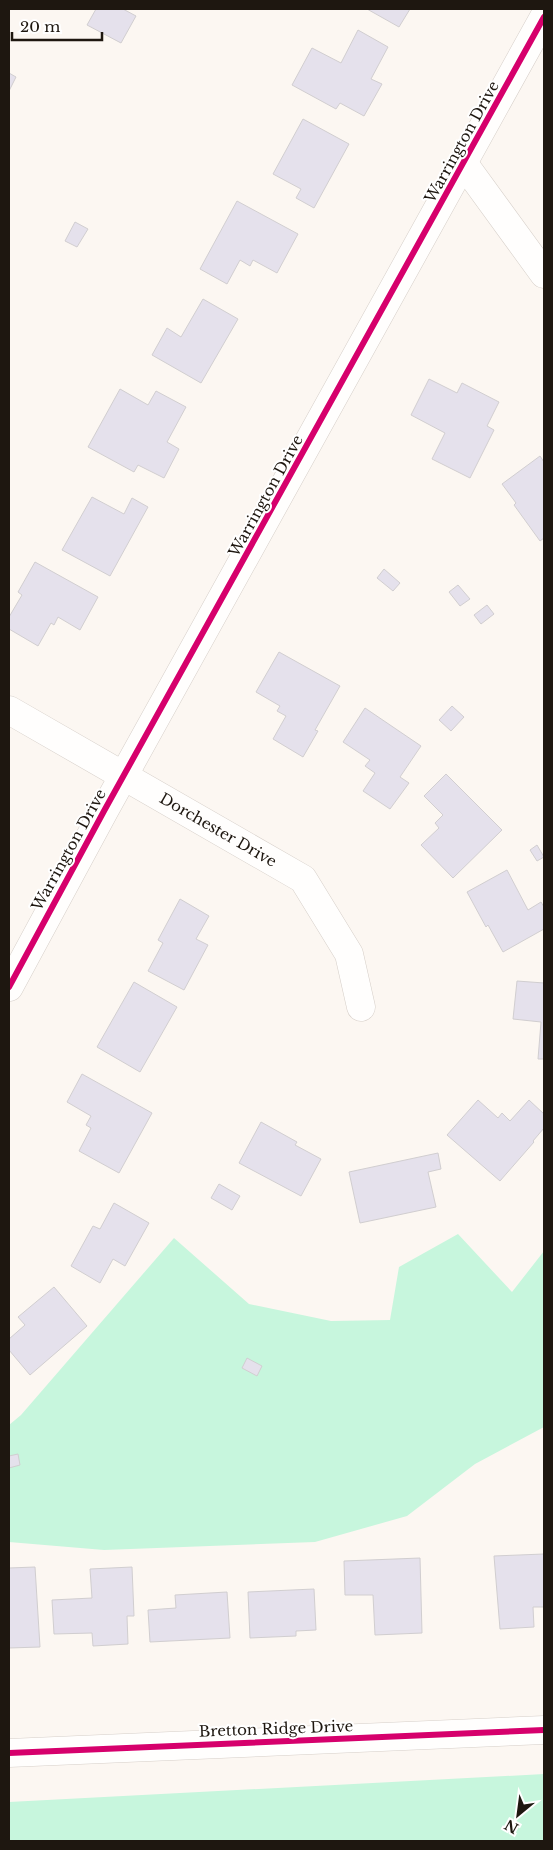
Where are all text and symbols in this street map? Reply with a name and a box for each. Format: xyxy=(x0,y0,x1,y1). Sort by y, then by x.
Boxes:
scale bar xyxy=(12,10,102,42)
text: 20 m xyxy=(20,17,60,36)
street label: Warrington Drive xyxy=(420,78,503,207)
street label: Warrington Drive xyxy=(224,432,307,561)
street label: Warrington Drive xyxy=(27,786,110,915)
street label: Dorchester Drive xyxy=(156,789,280,871)
street label: Bretton Ridge Drive xyxy=(198,1716,354,1741)
north arrow xyxy=(493,1790,543,1840)
text: N xyxy=(502,1815,522,1837)

